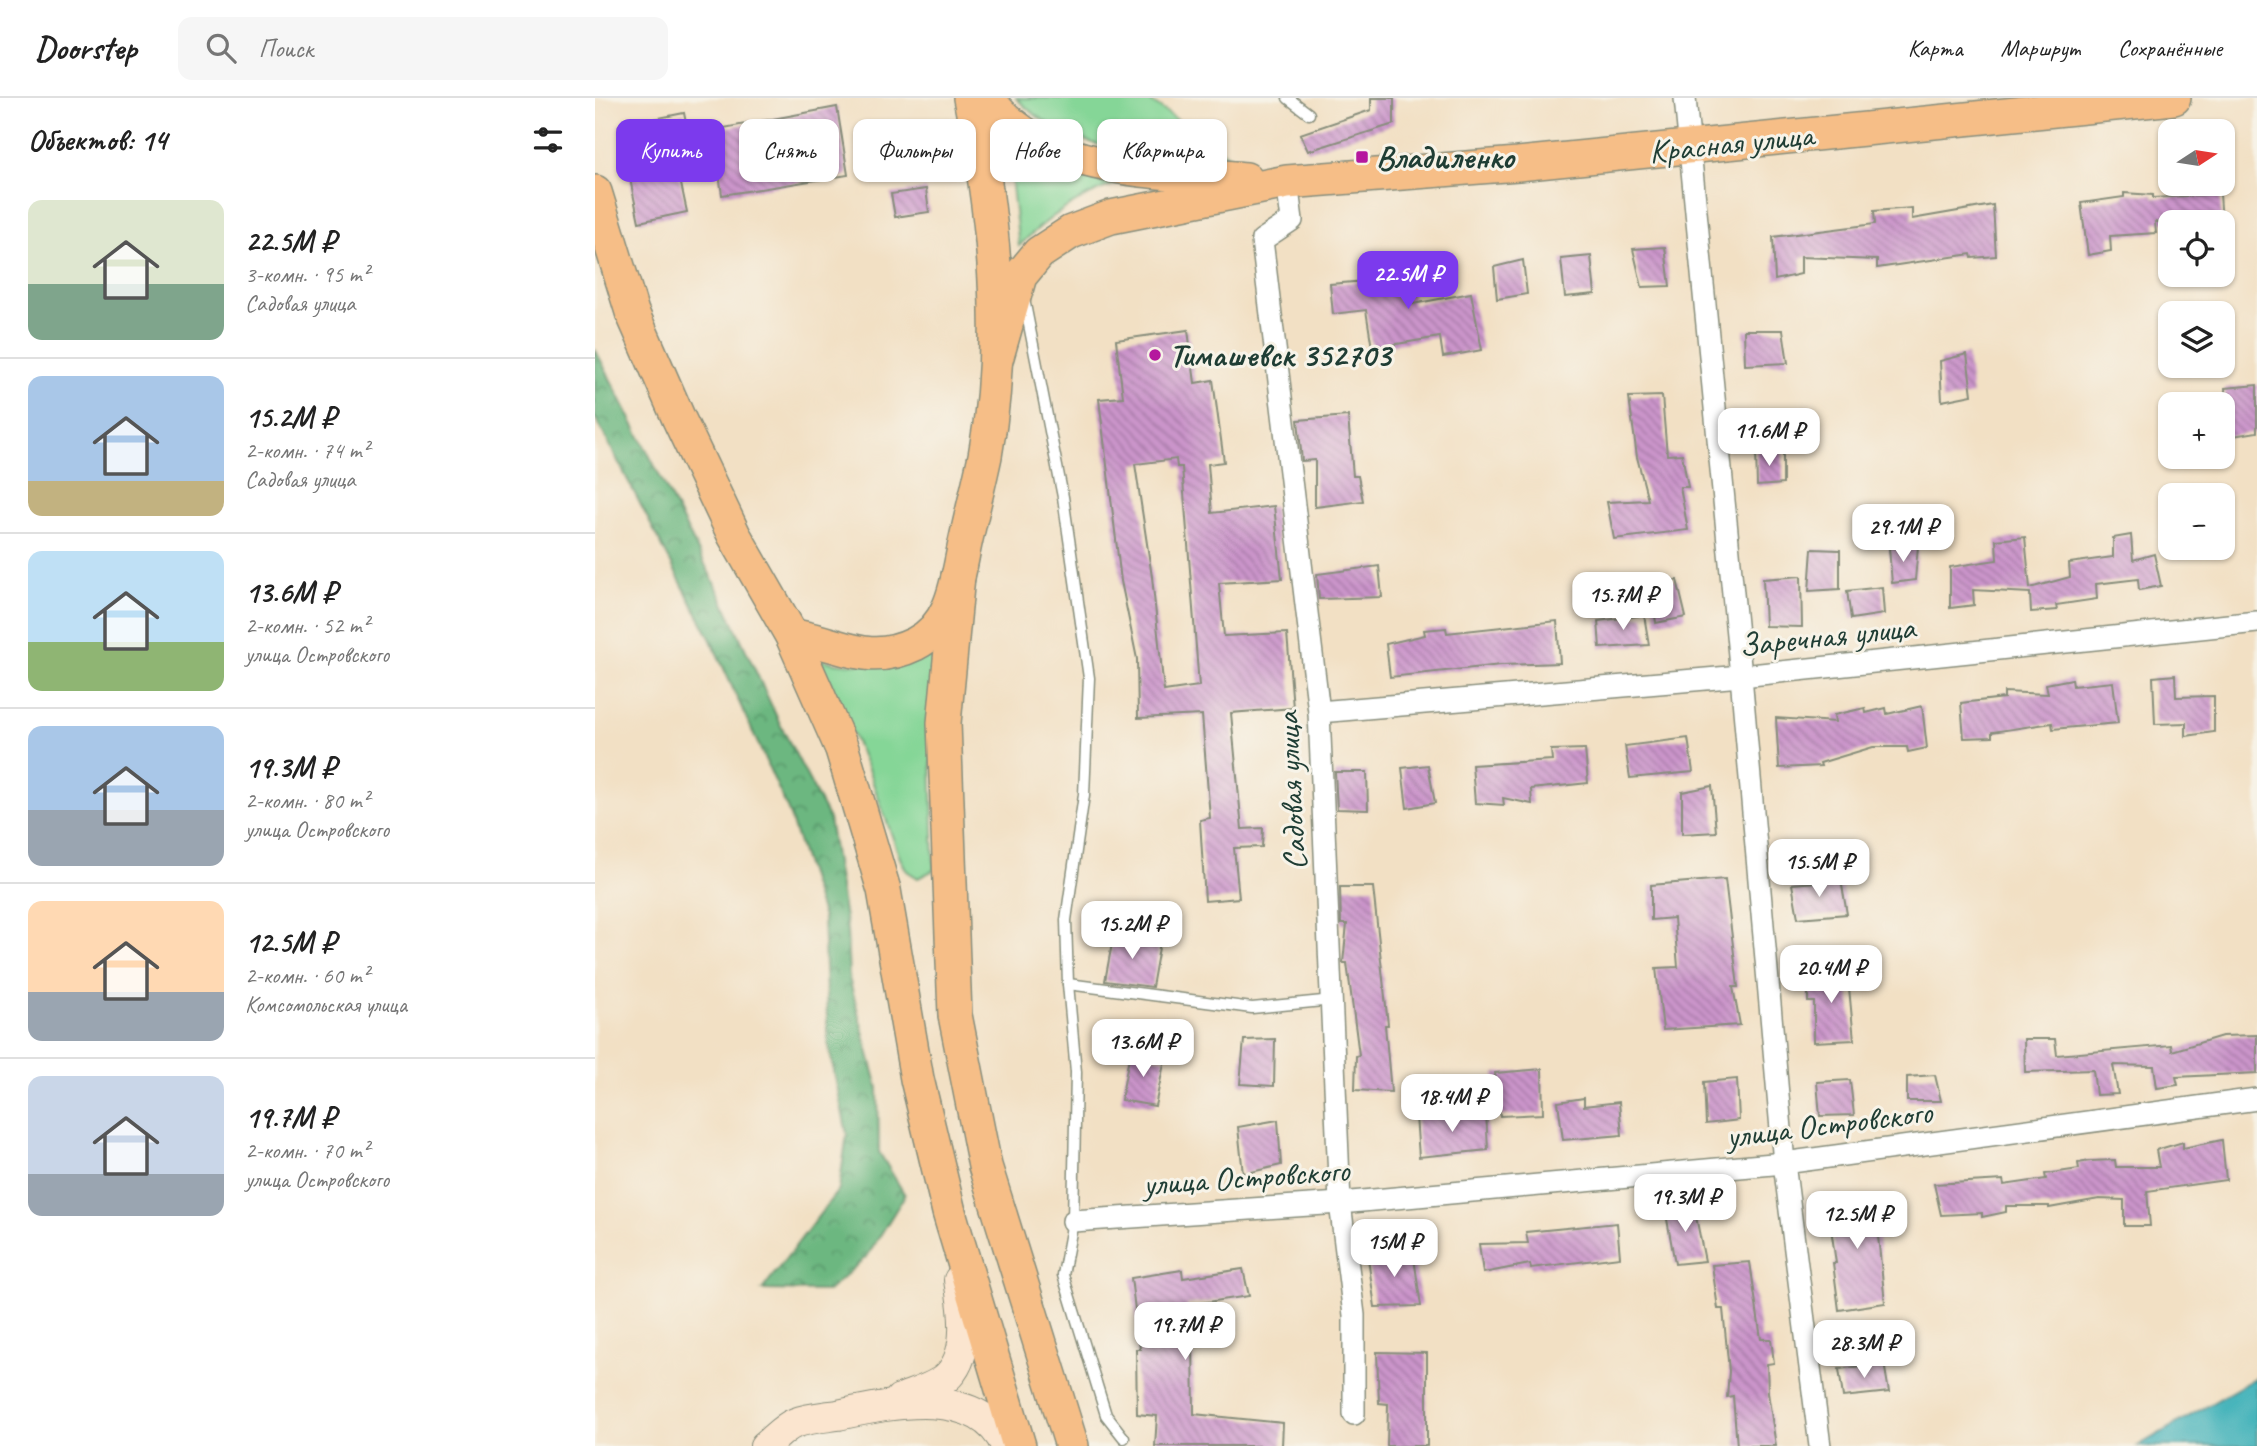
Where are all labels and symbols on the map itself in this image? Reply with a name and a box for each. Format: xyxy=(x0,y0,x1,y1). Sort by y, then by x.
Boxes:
street label: Красная улица xyxy=(1647,113,1818,173)
north arrow xyxy=(2158,119,2235,196)
place label: Владиленко xyxy=(1376,136,1516,178)
marker: Владиленко xyxy=(1354,149,1370,165)
pin: 22.5M ₽ xyxy=(1343,252,1473,311)
place label: Тимашевск 352703 xyxy=(1169,334,1394,376)
marker: Тимашевск 352703 xyxy=(1147,347,1163,363)
pin: 11.6M ₽ xyxy=(1704,408,1834,468)
pin: 29.1M ₽ xyxy=(1838,504,1968,564)
pin: 15.7M ₽ xyxy=(1558,573,1688,632)
street label: Заречная улица xyxy=(1737,606,1920,666)
street label: Садовая улица xyxy=(1266,708,1316,871)
pin: 15.5M ₽ xyxy=(1754,840,1884,899)
pin: 15.2M ₽ xyxy=(1067,902,1197,961)
pin: 20.4M ₽ xyxy=(1766,946,1896,1005)
pin: 13.6M ₽ xyxy=(1078,1020,1208,1079)
pin: 18.4M ₽ xyxy=(1387,1074,1517,1134)
street label: улица Островского xyxy=(1722,1090,1935,1158)
street label: улица Островского xyxy=(1139,1149,1352,1205)
pin: 19.3M ₽ xyxy=(1620,1174,1750,1234)
pin: 12.5M ₽ xyxy=(1792,1192,1922,1251)
pin: 15M ₽ xyxy=(1345,1220,1443,1279)
pin: 19.7M ₽ xyxy=(1120,1302,1250,1362)
pin: 28.3M ₽ xyxy=(1799,1320,1929,1380)

